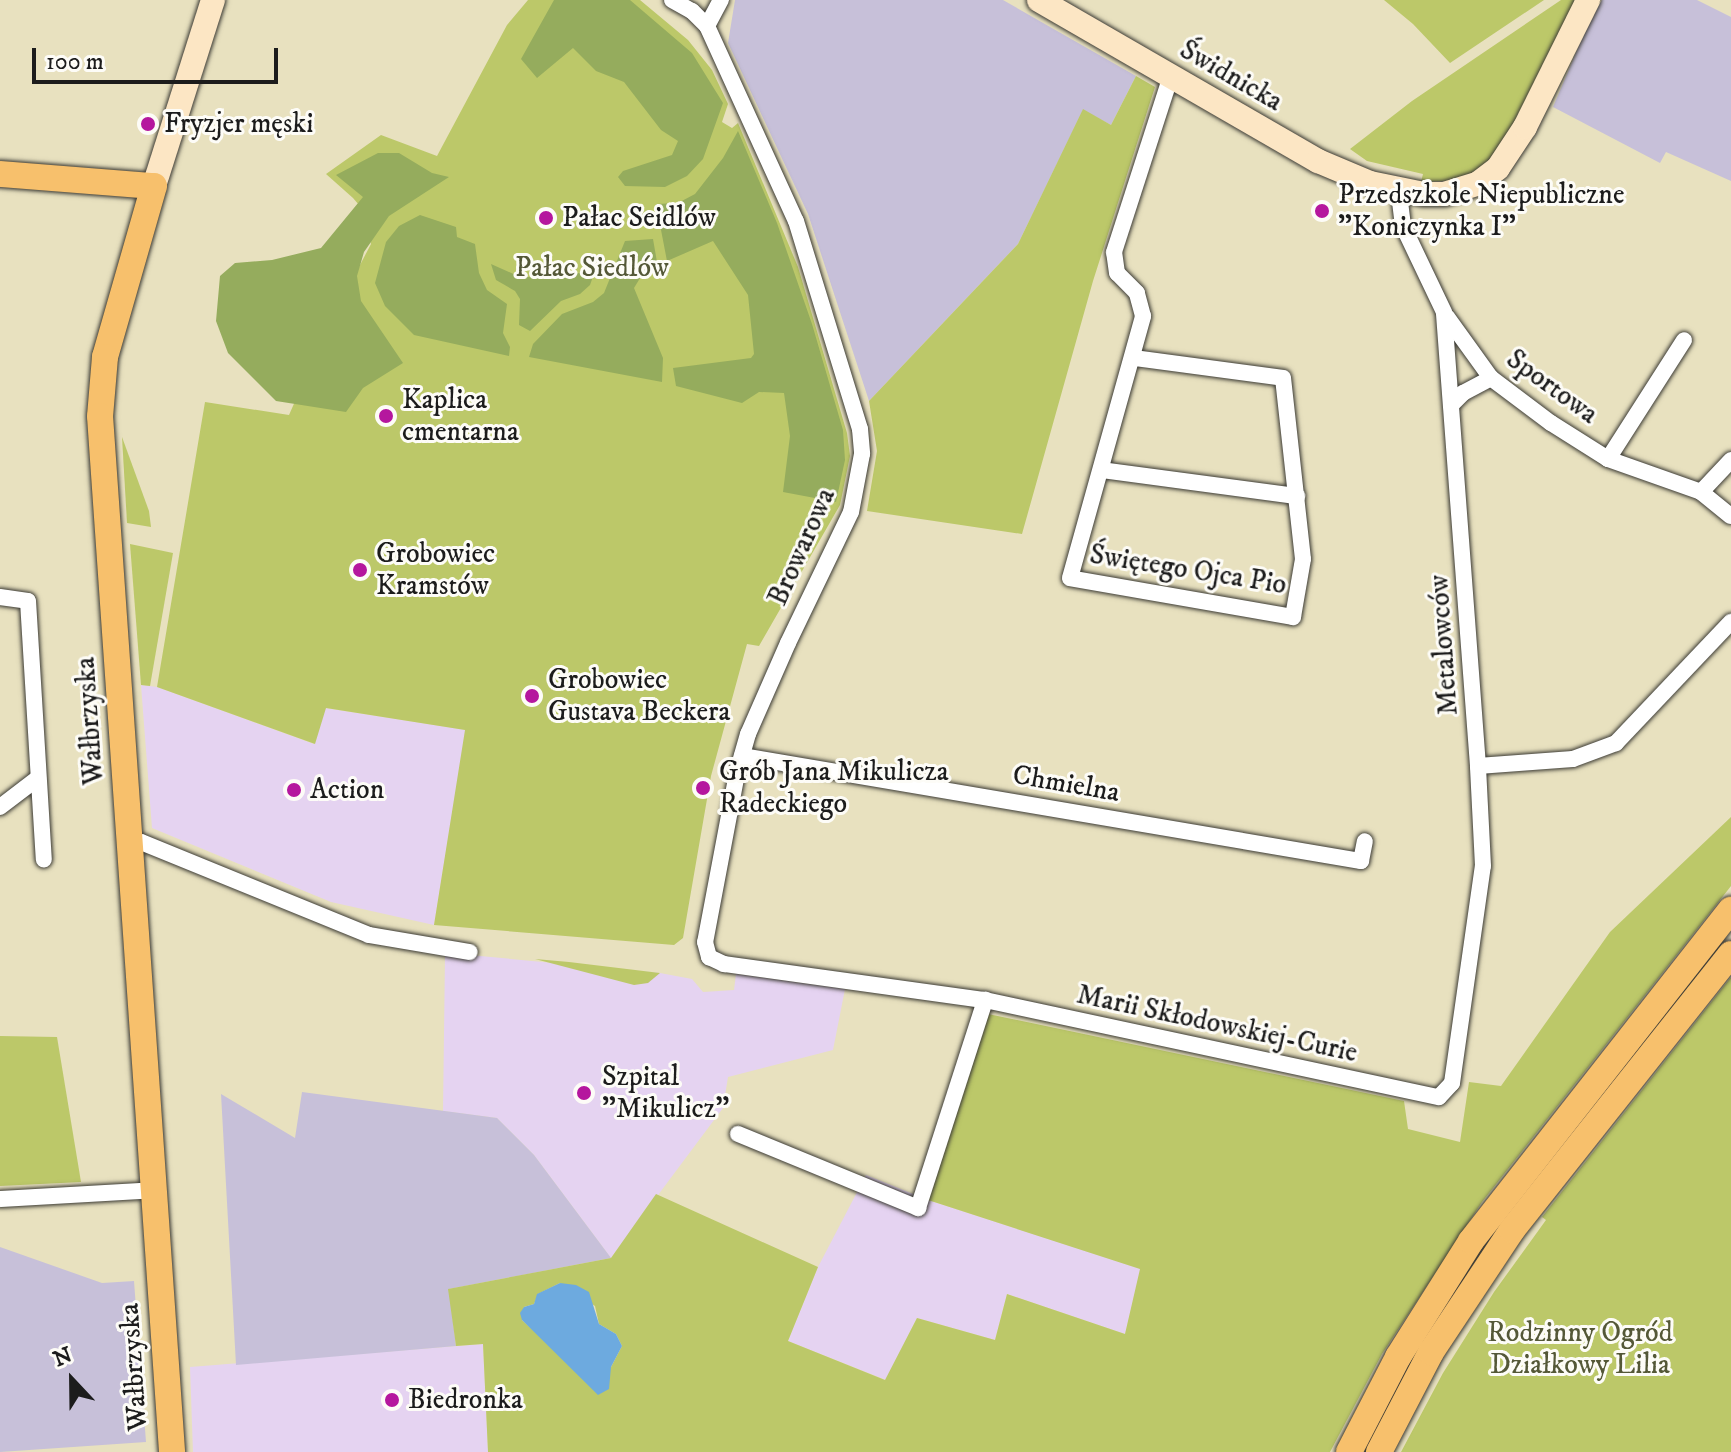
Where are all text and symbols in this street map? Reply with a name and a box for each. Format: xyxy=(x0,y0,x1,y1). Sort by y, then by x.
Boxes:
scale bar xyxy=(36,32,282,82)
street label: Świdnicka xyxy=(1174,33,1288,119)
text: 100 m xyxy=(46,47,104,77)
place label: Fryzjer męski xyxy=(164,107,313,141)
marker: Fryzjer męski xyxy=(139,115,157,133)
place label: Przedszkole Niepubliczne "Koniczynka I" xyxy=(1338,178,1624,244)
place label: Pałac Seidlów xyxy=(562,201,716,235)
marker: Przedszkole Niepubliczne "Koniczynka I" xyxy=(1313,202,1331,220)
marker: Pałac Seidlów xyxy=(537,209,555,227)
park label: Pałac Siedlów xyxy=(515,251,669,285)
street label: Sportowa xyxy=(1500,343,1604,431)
place label: Kaplica cmentarna xyxy=(402,383,519,449)
marker: Kaplica cmentarna xyxy=(377,407,395,425)
street label: Browarowa xyxy=(761,483,843,611)
place label: Grobowiec Kramstów xyxy=(376,537,495,603)
street label: Świętego Ojca Pio xyxy=(1087,538,1289,602)
marker: Grobowiec Kramstów xyxy=(351,561,369,579)
street label: Metalowców xyxy=(1422,574,1466,716)
street label: Wałbrzyska xyxy=(69,656,111,786)
place label: Grobowiec Gustava Beckera xyxy=(548,663,730,729)
marker: Grobowiec Gustava Beckera xyxy=(523,687,541,705)
place label: Grób Jana Mikulicza Radeckiego xyxy=(719,755,949,821)
street label: Chmielna xyxy=(1010,758,1122,810)
place label: Action xyxy=(310,773,384,807)
marker: Grób Jana Mikulicza Radeckiego xyxy=(694,779,712,797)
marker: Action xyxy=(285,781,303,799)
street label: Marii Skłodowskiej-Curie xyxy=(1074,978,1360,1070)
place label: Szpital "Mikulicz" xyxy=(602,1060,729,1126)
marker: Szpital "Mikulicz" xyxy=(573,1082,595,1104)
street label: Wałbrzyska xyxy=(113,1302,155,1432)
park label: Rodzinny Ogród Działkowy Lilia xyxy=(1487,1316,1673,1382)
north arrow xyxy=(32,1340,112,1420)
text: N xyxy=(49,1341,76,1373)
place label: Biedronka xyxy=(408,1383,523,1417)
marker: Biedronka xyxy=(383,1391,401,1409)

